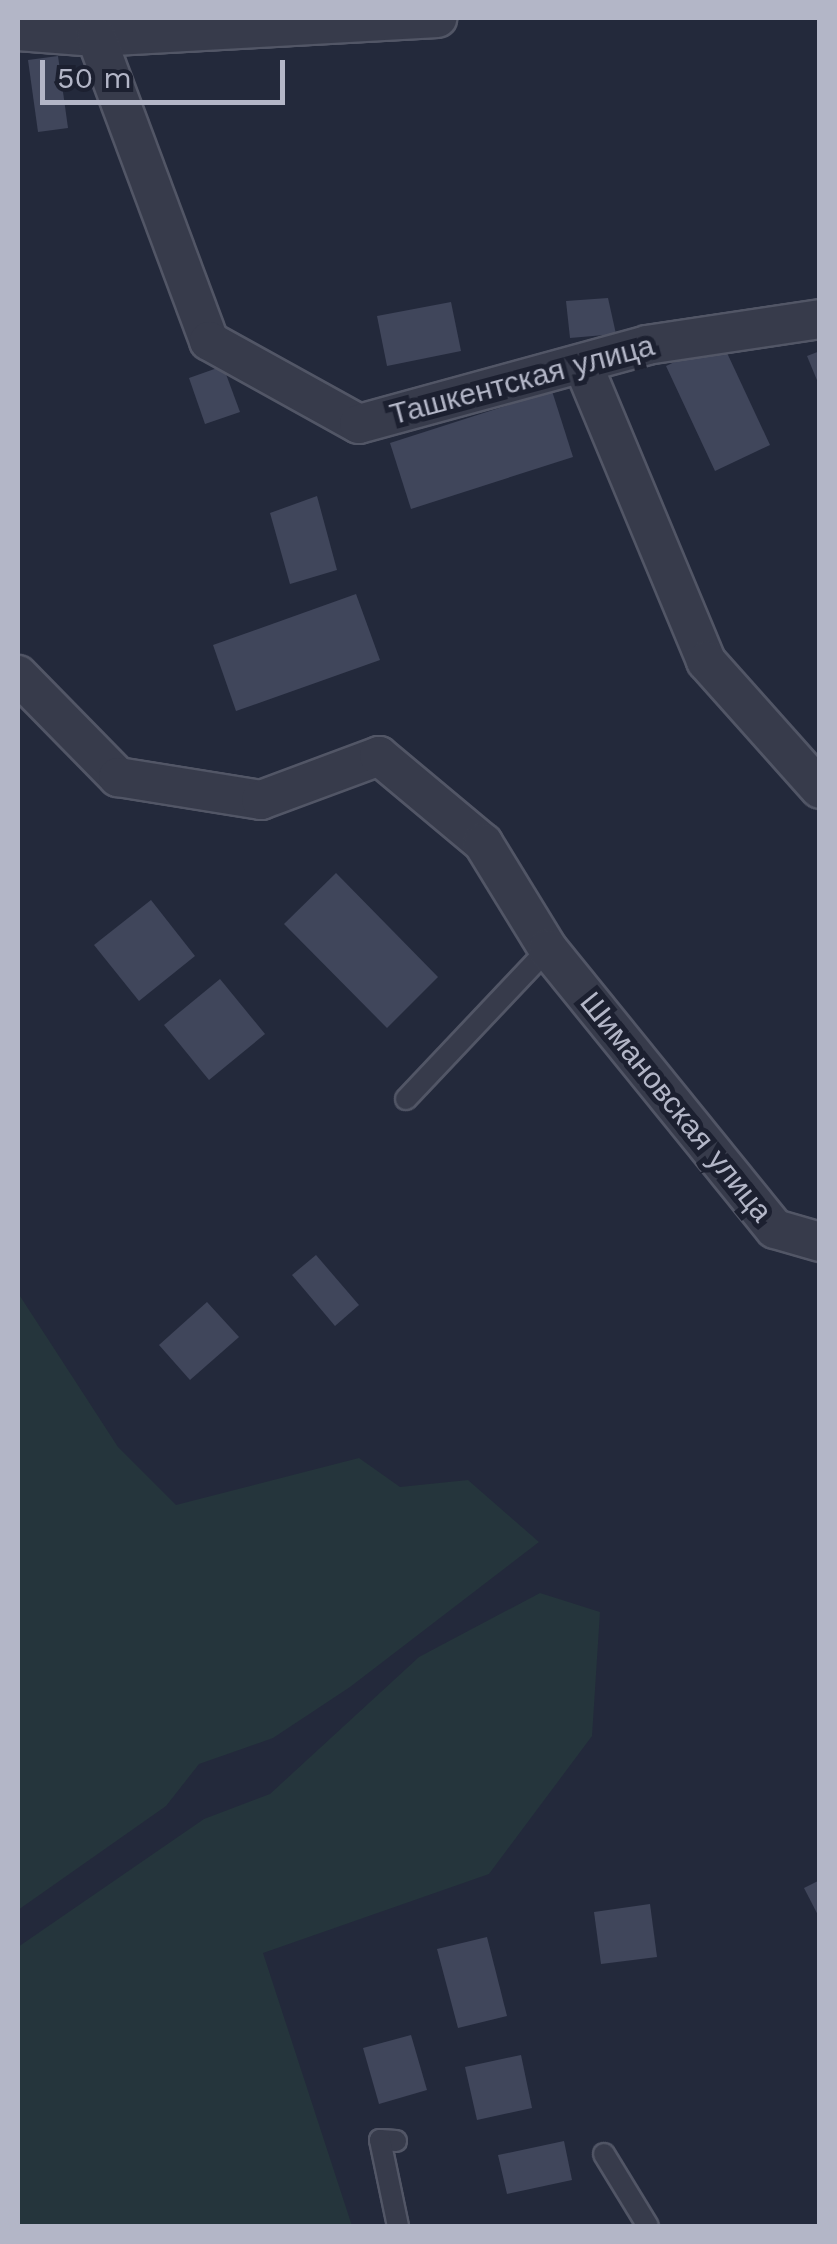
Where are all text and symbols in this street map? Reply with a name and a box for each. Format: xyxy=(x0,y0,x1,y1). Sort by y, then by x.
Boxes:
scale bar xyxy=(45,40,290,102)
text: 50 m xyxy=(57,60,132,95)
street label: Ташкентская улица xyxy=(386,327,658,433)
street label: Шимановская улица xyxy=(572,985,780,1229)

